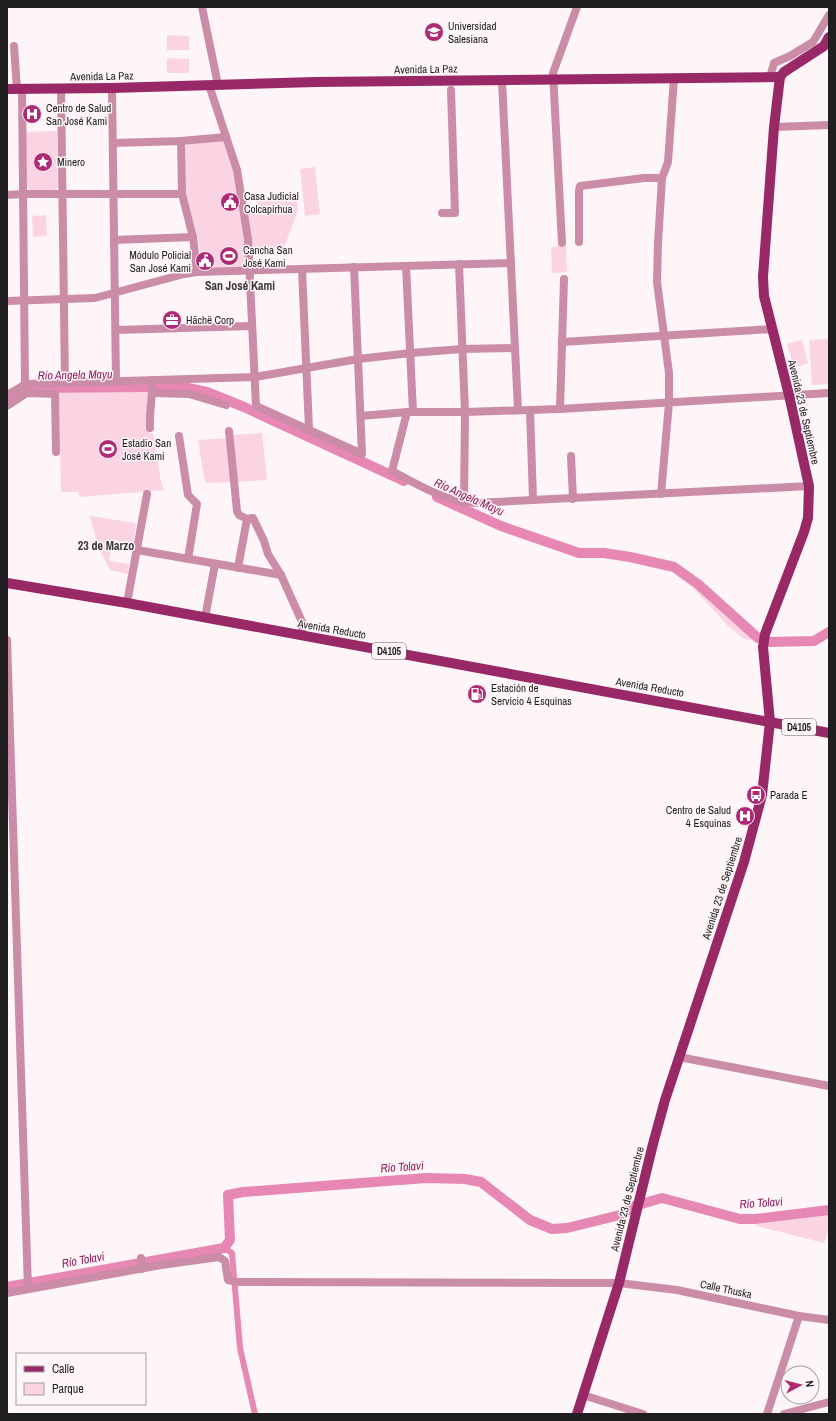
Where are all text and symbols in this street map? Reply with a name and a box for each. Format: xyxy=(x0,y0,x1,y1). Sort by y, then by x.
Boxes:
place label: Universidad Salesiana xyxy=(448,19,497,46)
school or university icon: Universidad Salesiana xyxy=(423,21,445,43)
street label: Avenida La Paz xyxy=(393,61,458,77)
street label: Avenida La Paz xyxy=(69,68,134,84)
place label: Centro de Salud San José Kami xyxy=(46,101,111,128)
hospital icon: Centro de Salud San José Kami xyxy=(21,103,43,125)
place icon: Minero xyxy=(32,151,54,173)
place label: Minero xyxy=(57,155,85,169)
place label: Casa Judicial Colcapirhua xyxy=(244,189,299,216)
public building icon: Casa Judicial Colcapirhua xyxy=(219,191,241,213)
place label: Cancha San José Kami xyxy=(243,243,293,270)
sports icon: Cancha San José Kami xyxy=(218,245,240,267)
place label: Módulo Policial San José Kami xyxy=(129,248,191,275)
public building icon: Módulo Policial San José Kami xyxy=(194,250,216,272)
district label: San José Kami xyxy=(205,278,275,294)
office icon: Hächë Corp xyxy=(161,309,183,331)
place label: Hächë Corp xyxy=(186,313,234,327)
street label: Avenida 23 de Septiembre xyxy=(785,357,823,466)
water label: Río Angela Mayu xyxy=(37,366,113,384)
place label: Estadio San José Kami xyxy=(122,436,171,463)
sports icon: Estadio San José Kami xyxy=(97,438,119,460)
water label: Río Angela Mayu xyxy=(432,474,507,520)
district label: 23 de Marzo xyxy=(78,538,134,554)
street label: Avenida Reducto xyxy=(296,616,367,642)
road number: D4105 xyxy=(372,643,406,659)
street label: Avenida Reducto xyxy=(614,674,685,700)
place label: Estación de Servicio 4 Esquinas xyxy=(491,681,572,708)
fuel station icon: Estación de Servicio 4 Esquinas xyxy=(466,683,488,705)
road number: D4105 xyxy=(782,719,816,735)
bus stop icon: Parada E xyxy=(745,784,767,806)
place label: Parada E xyxy=(770,788,808,802)
place label: Centro de Salud 4 Esquinas xyxy=(666,803,731,830)
hospital icon: Centro de Salud 4 Esquinas xyxy=(734,805,756,827)
street label: Avenida 23 de Septiembre xyxy=(698,835,745,942)
street label: Avenida 23 de Septiembre xyxy=(607,1145,647,1254)
water label: Río Tolavi xyxy=(380,1157,424,1176)
water label: Río Tolavi xyxy=(739,1193,783,1212)
water label: Río Tolavi xyxy=(60,1248,106,1272)
street label: Calle Thuska xyxy=(699,1277,753,1301)
legend xyxy=(16,1353,146,1405)
text: Calle xyxy=(52,1361,74,1377)
north arrow xyxy=(780,1365,820,1405)
text: N xyxy=(803,1380,817,1388)
text: Parque xyxy=(52,1381,84,1397)

